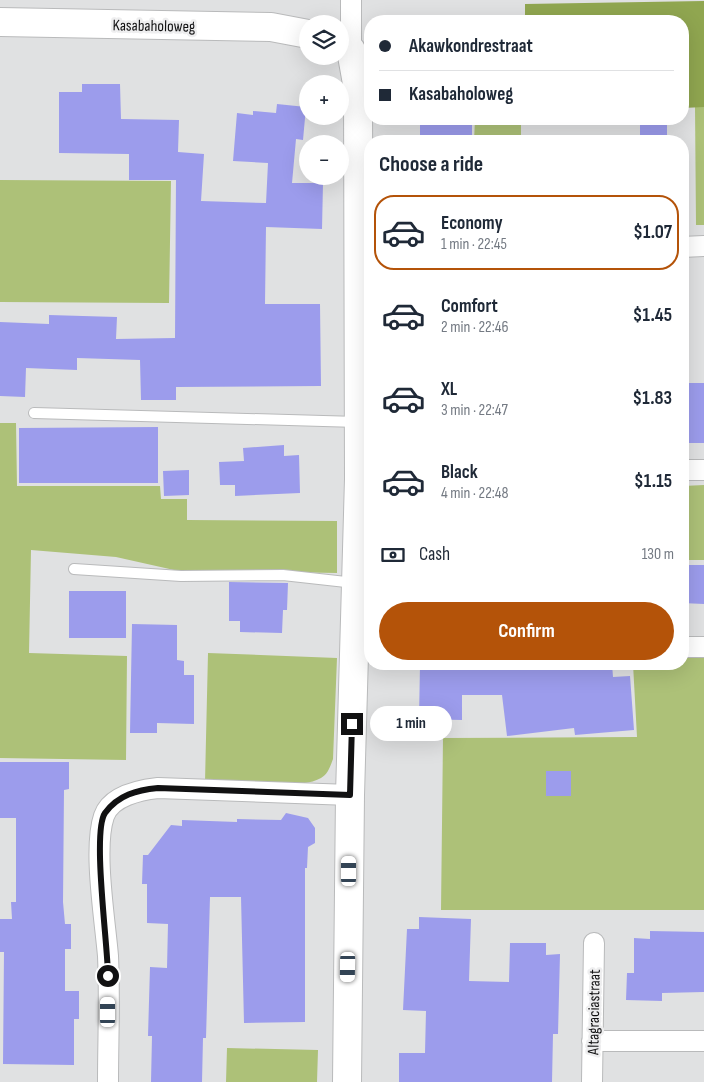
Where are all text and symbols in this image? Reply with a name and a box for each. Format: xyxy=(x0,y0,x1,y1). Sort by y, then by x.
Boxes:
map controls xyxy=(299,15,349,185)
button: layers xyxy=(299,15,349,65)
street label: Kasabaholoweg xyxy=(112,16,195,37)
text: Akawkondrestraat xyxy=(409,35,533,58)
button: + xyxy=(299,75,349,125)
text: Kasabaholoweg xyxy=(409,83,513,106)
button: − xyxy=(299,135,349,185)
text: Choose a ride xyxy=(379,151,483,178)
icon: car xyxy=(381,210,426,255)
text: Economy xyxy=(441,212,503,235)
text: $1.07 xyxy=(633,221,672,244)
text: 1 min · 22:45 xyxy=(441,235,507,254)
icon: car xyxy=(381,293,426,338)
text: Comfort xyxy=(441,295,498,318)
text: $1.45 xyxy=(633,304,672,327)
text: 2 min · 22:46 xyxy=(441,318,508,337)
icon: car xyxy=(381,376,426,421)
text: XL xyxy=(441,378,457,401)
text: $1.83 xyxy=(633,387,672,410)
text: 3 min · 22:47 xyxy=(441,401,508,420)
icon: car xyxy=(381,459,426,504)
text: Black xyxy=(441,461,478,484)
text: $1.15 xyxy=(634,470,672,493)
text: 4 min · 22:48 xyxy=(441,484,509,503)
icon: cash xyxy=(379,541,407,569)
text: Cash xyxy=(419,543,450,566)
text: 130 m xyxy=(642,545,674,564)
button: Confirm xyxy=(379,602,674,660)
callout: 1 min xyxy=(370,706,452,742)
route end xyxy=(341,713,363,735)
text: 1 min xyxy=(396,714,426,733)
car xyxy=(341,856,356,886)
car xyxy=(340,952,355,982)
route start xyxy=(97,965,119,987)
street label: Altagraciastraat xyxy=(584,969,605,1056)
car xyxy=(100,997,115,1027)

